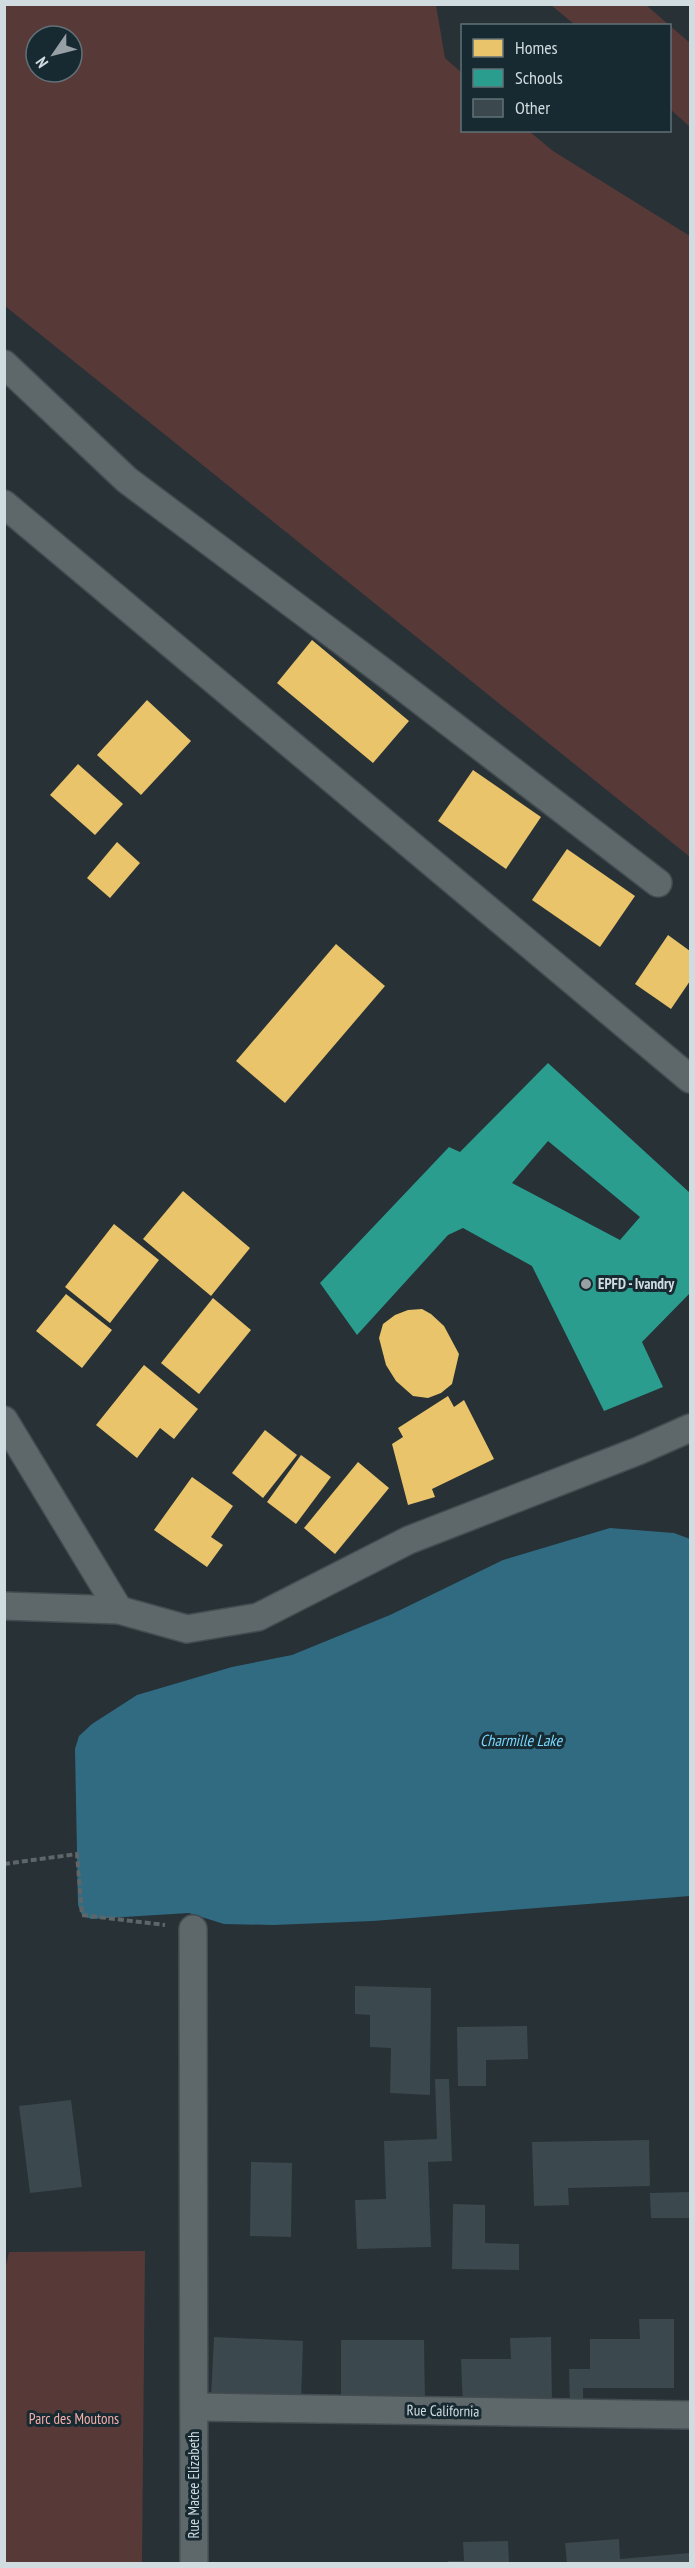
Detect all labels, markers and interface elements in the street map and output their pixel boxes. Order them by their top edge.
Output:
north arrow [24,24,84,84]
legend [461,24,671,132]
text: Homes [515,36,558,59]
text: N [31,53,52,72]
text: Schools [515,66,563,89]
text: Other [515,96,550,119]
place label: EPFD - Ivandry [598,1274,675,1293]
marker: EPFD - Ivandry [579,1277,593,1291]
water label: Charmille Lake [480,1730,563,1750]
street label: Rue California [407,2400,480,2421]
park label: Parc des Moutons [29,2409,119,2428]
street label: Rue Macee Elizabeth [184,2431,203,2539]

